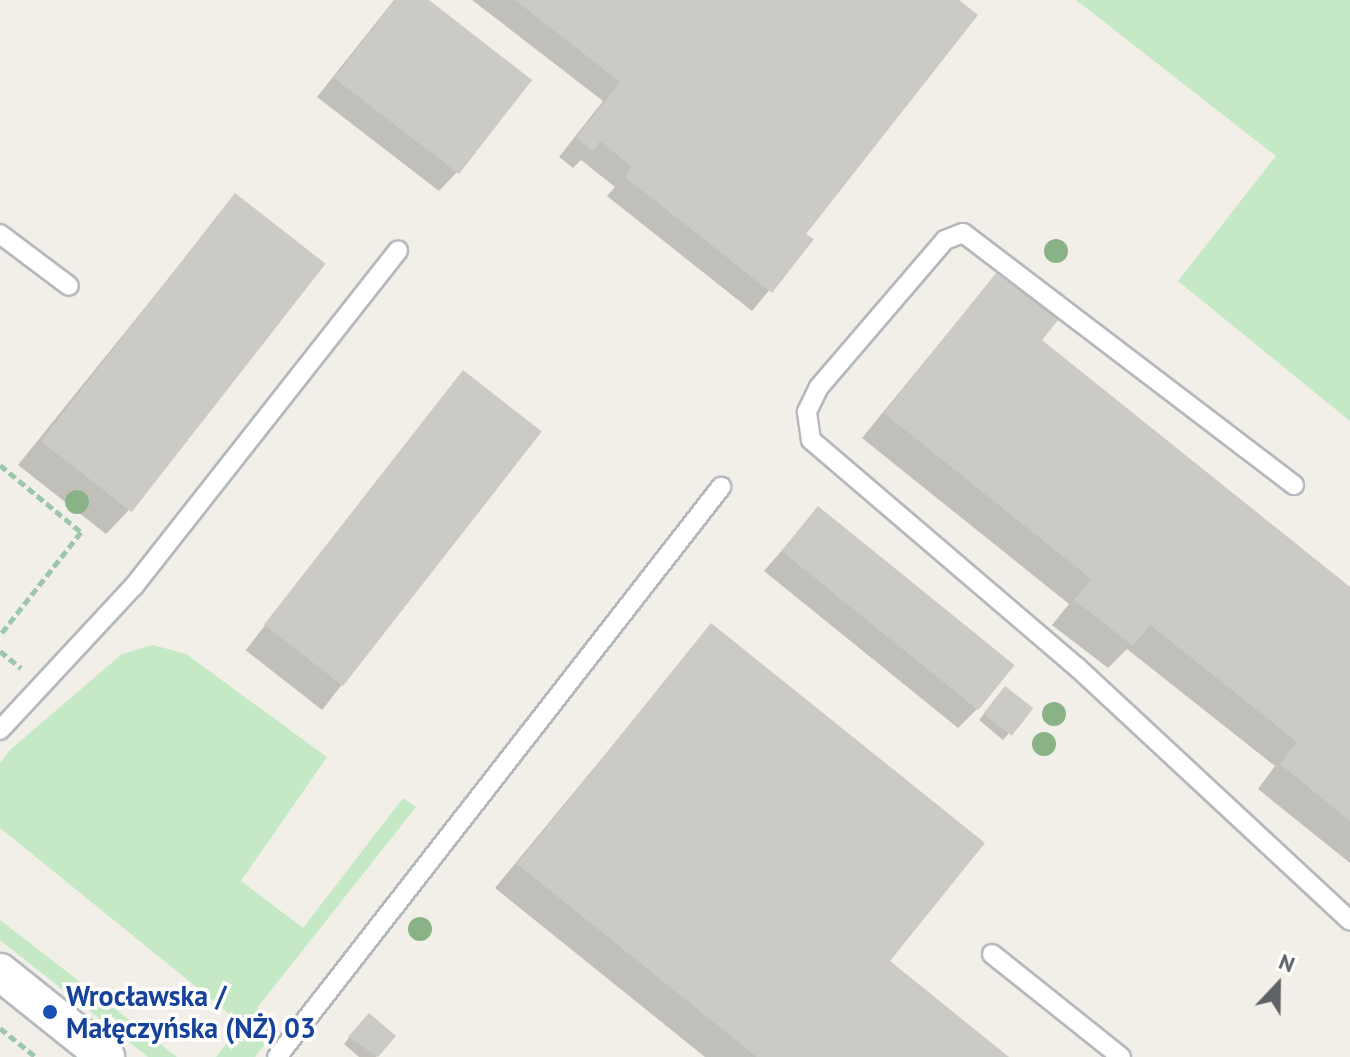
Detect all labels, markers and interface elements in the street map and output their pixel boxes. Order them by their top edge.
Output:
north arrow [1238,945,1318,1025]
text: N [1275,947,1299,978]
place label: Wrocławska / Małęczyńska (NŻ) 03 [66,979,316,1045]
marker: Wrocławska / Małęczyńska (NŻ) 03 [41,1003,59,1021]

